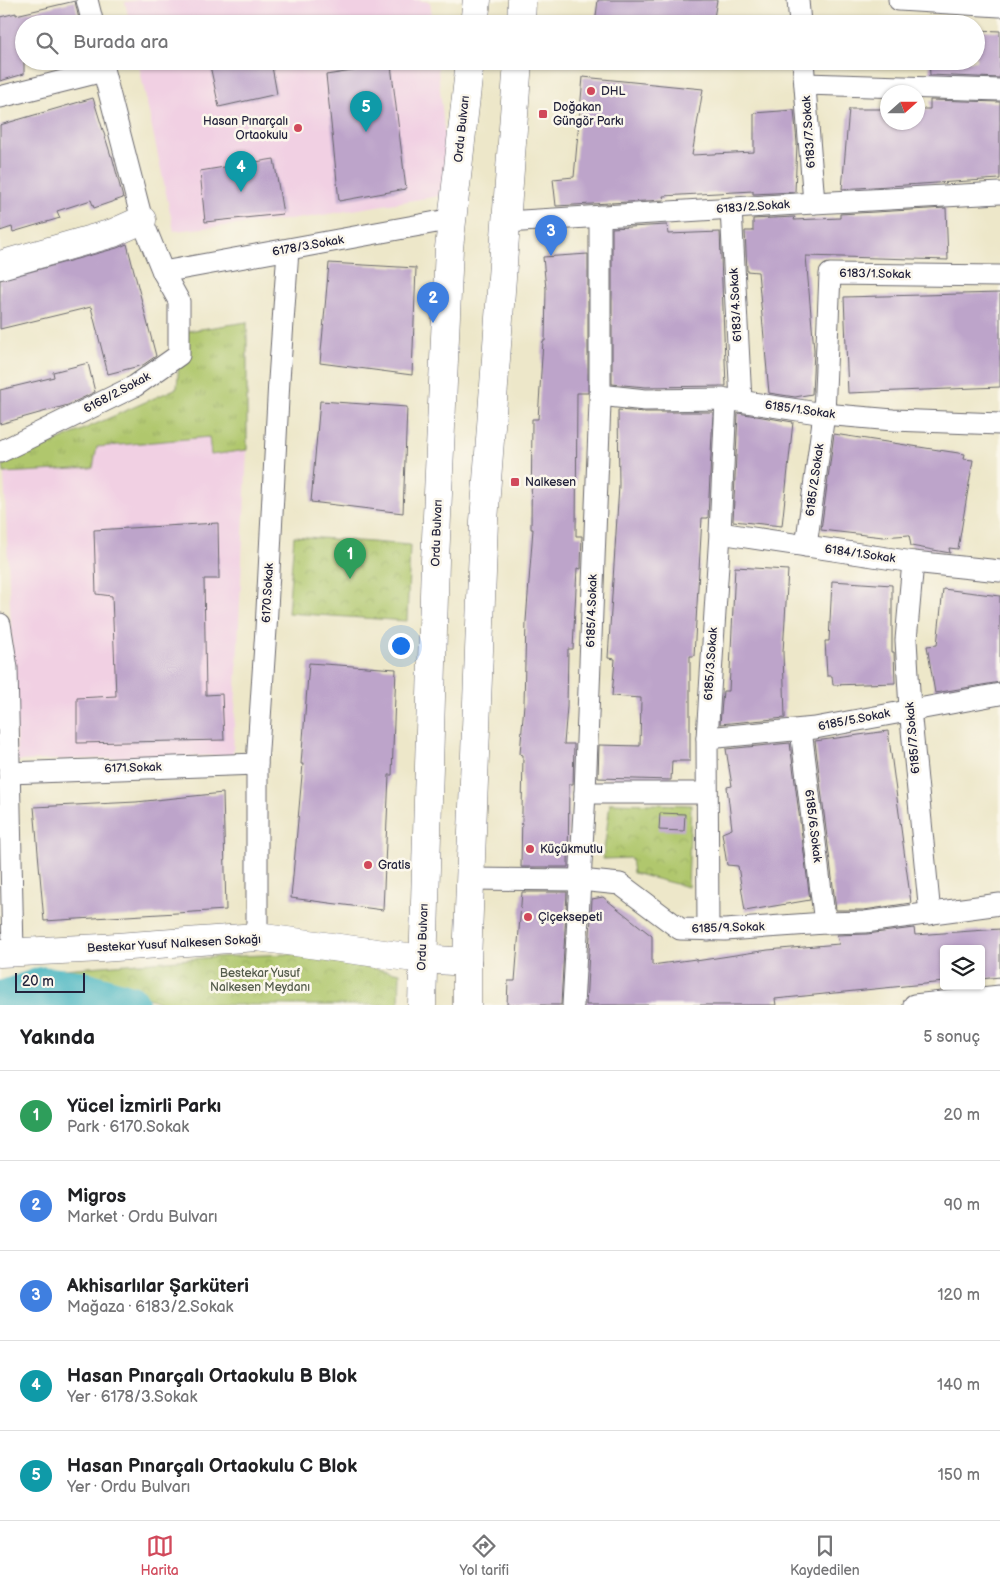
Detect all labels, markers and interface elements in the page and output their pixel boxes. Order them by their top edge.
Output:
search box [15,15,985,70]
icon: search [33,29,61,57]
text: Burada ara [73,31,169,54]
place label: DHL [601,84,626,99]
marker: DHL [585,85,597,97]
north arrow [880,85,925,130]
pin: 5 [350,91,382,132]
street label: Ordu Bulvarı [451,95,473,163]
street label: 6183/7.Sokak [799,95,819,169]
place label: Doğakan Güngör Parkı [553,100,624,129]
marker: Doğakan Güngör Parkı [537,108,549,120]
place label: Hasan Pınarçalı Ortaokulu [203,114,288,143]
marker: Hasan Pınarçalı Ortaokulu [292,122,304,134]
pin: 4 [225,151,257,192]
street label: 6183/2.Sokak [716,197,790,217]
pin: 3 [535,215,567,256]
street label: 6178/3.Sokak [271,232,345,260]
street label: 6183/1.Sokak [839,266,911,282]
street label: 6183/4.Sokak [727,268,745,342]
pin: 2 [417,282,449,323]
street label: 6168/2.Sokak [81,369,153,417]
street label: 6185/1.Sokak [764,398,836,422]
street label: 6185/2.Sokak [802,443,828,517]
place label: Nalkesen [525,475,576,490]
marker: Nalkesen [509,476,521,488]
street label: Ordu Bulvarı [428,499,446,567]
pin: 1 [334,538,366,579]
street label: 6184/1.Sokak [824,542,896,566]
street label: 6170.Sokak [259,563,277,623]
street label: 6185/4.Sokak [583,574,601,648]
street label: 6185/3.Sokak [701,627,721,701]
your location [388,633,414,659]
street label: 6185/7.Sokak [902,701,924,774]
street label: 6185/5.Sokak [817,706,891,734]
street label: 6171.Sokak [104,760,162,776]
street label: 6185/6.Sokak [801,789,825,863]
place label: Küçükmutlu [540,842,603,857]
marker: Küçükmutlu [524,843,536,855]
place label: Gratis [378,858,410,873]
marker: Gratis [362,859,374,871]
street label: Ordu Bulvarı [414,903,432,971]
place label: Çiçeksepeti [538,910,603,925]
marker: Çiçeksepeti [522,911,534,923]
street label: 6185/9.Sokak [691,919,765,937]
street label: Bestekar Yusuf Nalkesen Sokağı [87,932,261,956]
map controls [940,945,985,990]
button: layers [940,945,985,990]
park label: Bestekar Yusuf Nalkesen Meydanı [210,966,310,995]
scale bar [15,970,85,993]
text: 20 m [22,973,54,990]
text: Yakında [20,1025,95,1050]
text: 5 sonuç [923,1028,980,1047]
text: Yücel İzmirli Parkı [67,1095,221,1118]
text: 1 [33,1106,39,1125]
text: 20 m [944,1106,980,1125]
text: Park · 6170.Sokak [67,1118,189,1137]
text: Migros [67,1185,126,1208]
text: 2 [31,1196,41,1215]
text: 90 m [944,1196,980,1215]
text: Market · Ordu Bulvarı [67,1208,218,1227]
text: Akhisarlılar Şarküteri [67,1275,249,1298]
text: 3 [31,1286,41,1305]
text: 120 m [937,1286,980,1305]
text: Mağaza · 6183/2.Sokak [67,1298,233,1317]
text: Hasan Pınarçalı Ortaokulu B Blok [67,1365,357,1388]
text: 4 [31,1376,41,1395]
text: 140 m [937,1376,980,1395]
text: Yer · 6178/3.Sokak [67,1388,197,1407]
text: Hasan Pınarçalı Ortaokulu C Blok [67,1455,357,1478]
text: 5 [31,1466,41,1485]
text: 150 m [938,1466,980,1485]
text: Yer · Ordu Bulvarı [67,1478,190,1497]
tab: Harita [140,1532,179,1579]
tab: Yol tarifi [460,1532,509,1579]
tab: Kaydedilen [790,1532,860,1579]

